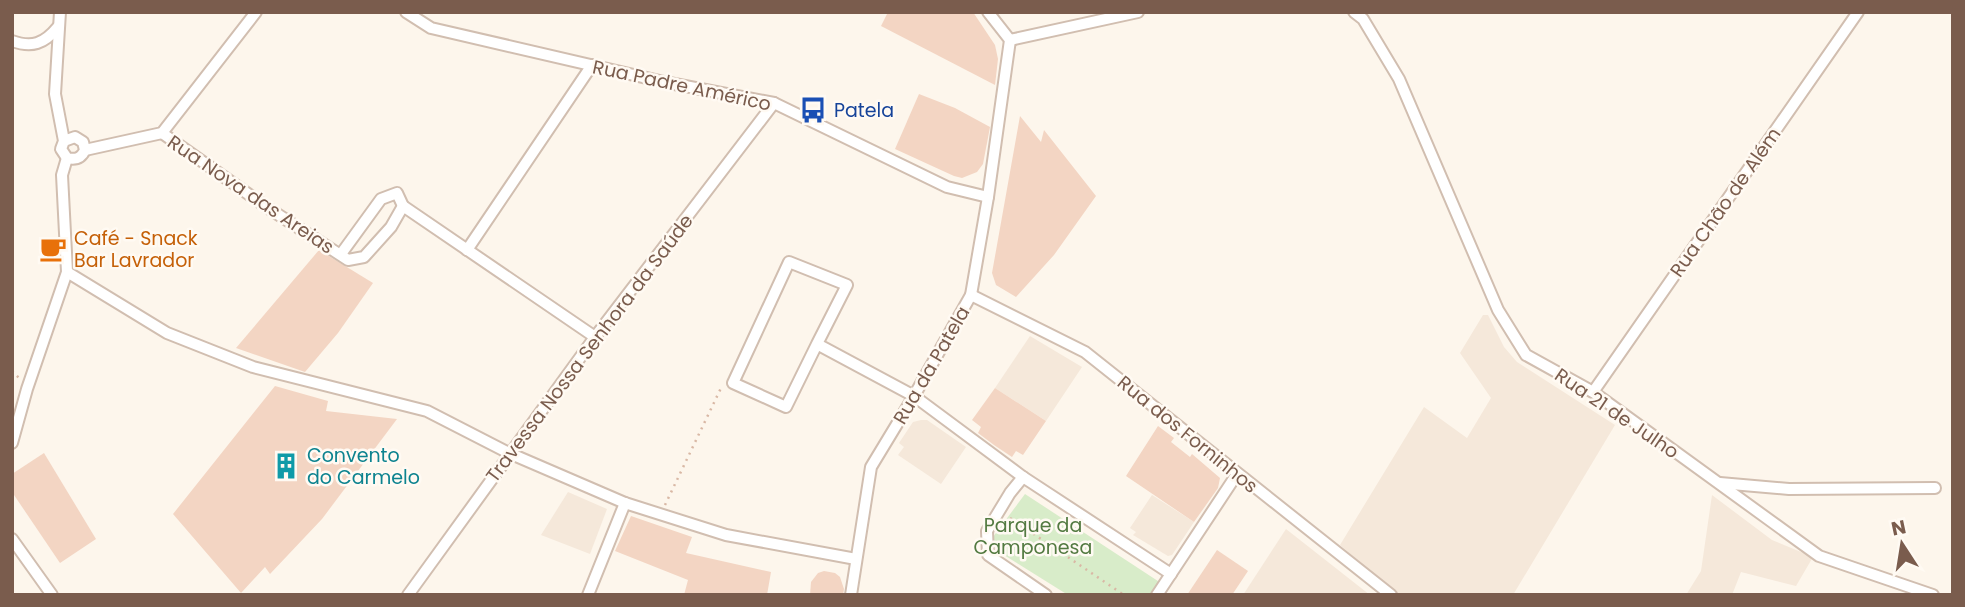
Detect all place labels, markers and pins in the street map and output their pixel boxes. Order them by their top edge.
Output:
bus stop icon: Patela [798,95,828,125]
place label: Patela [834,97,894,124]
place label: Café - Snack Bar Lavrador [74,225,198,274]
cafe icon: Café - Snack Bar Lavrador [38,234,68,264]
place label: Convento do Carmelo [307,442,420,491]
building icon: Convento do Carmelo [271,451,301,481]

